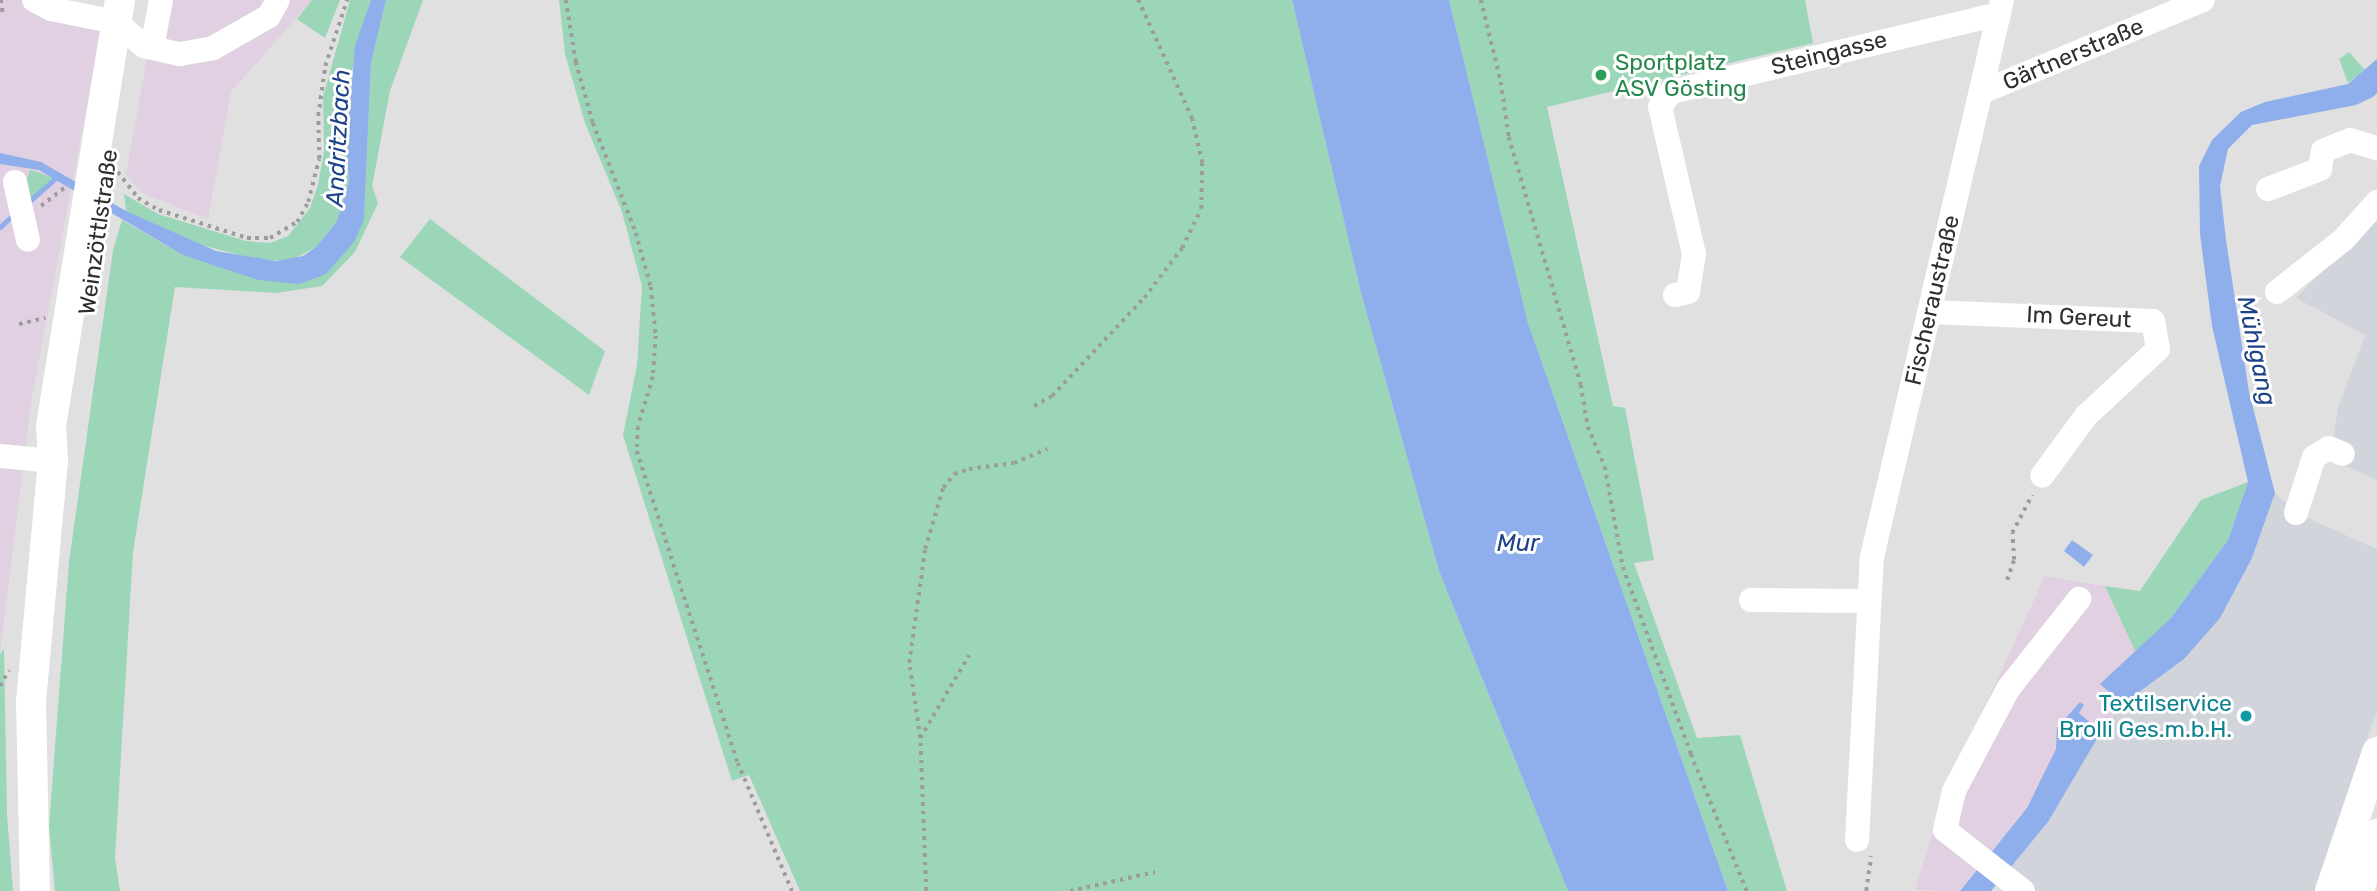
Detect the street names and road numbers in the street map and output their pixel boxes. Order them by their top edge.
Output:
street label: Gärtnerstraße [1999,12,2147,96]
street label: Steingasse [1768,25,1890,81]
street label: Weinzöttlstraße [73,147,123,317]
street label: Fischeraustraße [1899,212,1965,388]
street label: Im Gereut [2026,300,2132,334]

